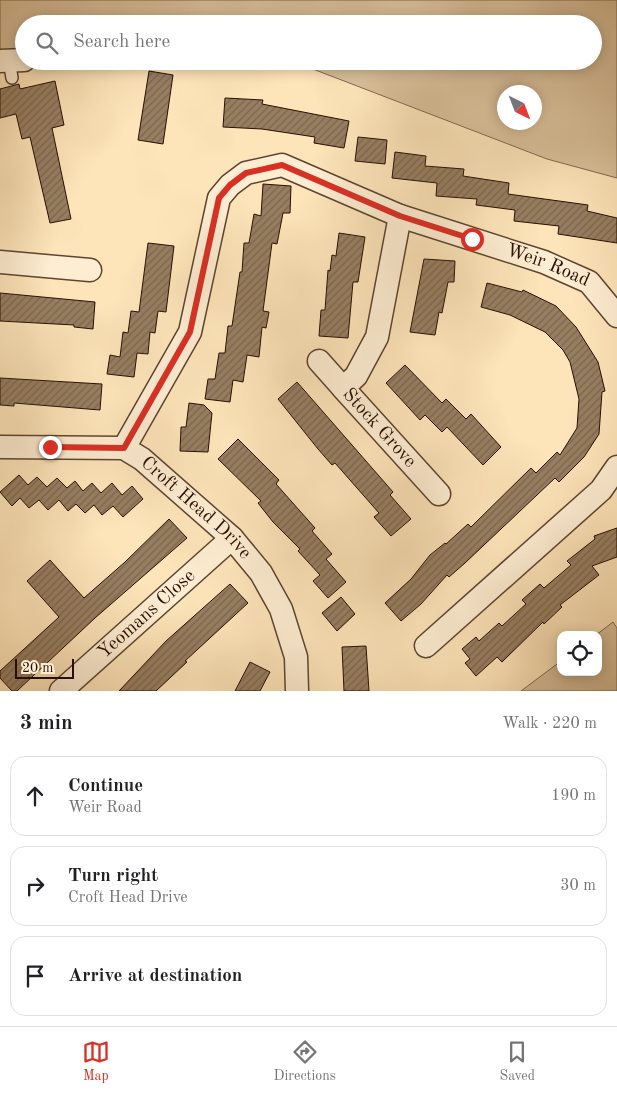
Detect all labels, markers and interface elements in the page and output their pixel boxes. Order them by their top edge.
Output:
search box [15,15,602,70]
icon: search [33,29,61,57]
text: Search here [73,33,170,52]
north arrow [497,85,542,130]
route start [461,228,484,251]
street label: Weir Road [504,241,592,291]
street label: Stock Grove [339,385,420,471]
route end [39,436,62,459]
street label: Croft Head Drive [137,453,255,563]
street label: Yeomans Close [94,566,199,663]
map controls [557,631,602,676]
button: locate [557,631,602,676]
scale bar [15,656,74,679]
text: 20 m [22,661,53,675]
text: 3 min [20,713,73,734]
text: Walk · 220 m [502,716,597,732]
text: Continue [68,777,143,796]
icon: ahead [21,782,49,810]
text: 190 m [551,788,596,804]
text: Weir Road [68,800,142,816]
text: Turn right [68,867,158,886]
icon: right [21,872,49,900]
text: 30 m [560,878,596,894]
text: Croft Head Drive [68,890,188,906]
icon: arrive [21,962,49,990]
text: Arrive at destination [68,967,242,986]
tab: Map [82,1038,110,1085]
tab: Directions [274,1038,336,1085]
tab: Saved [499,1038,535,1085]

